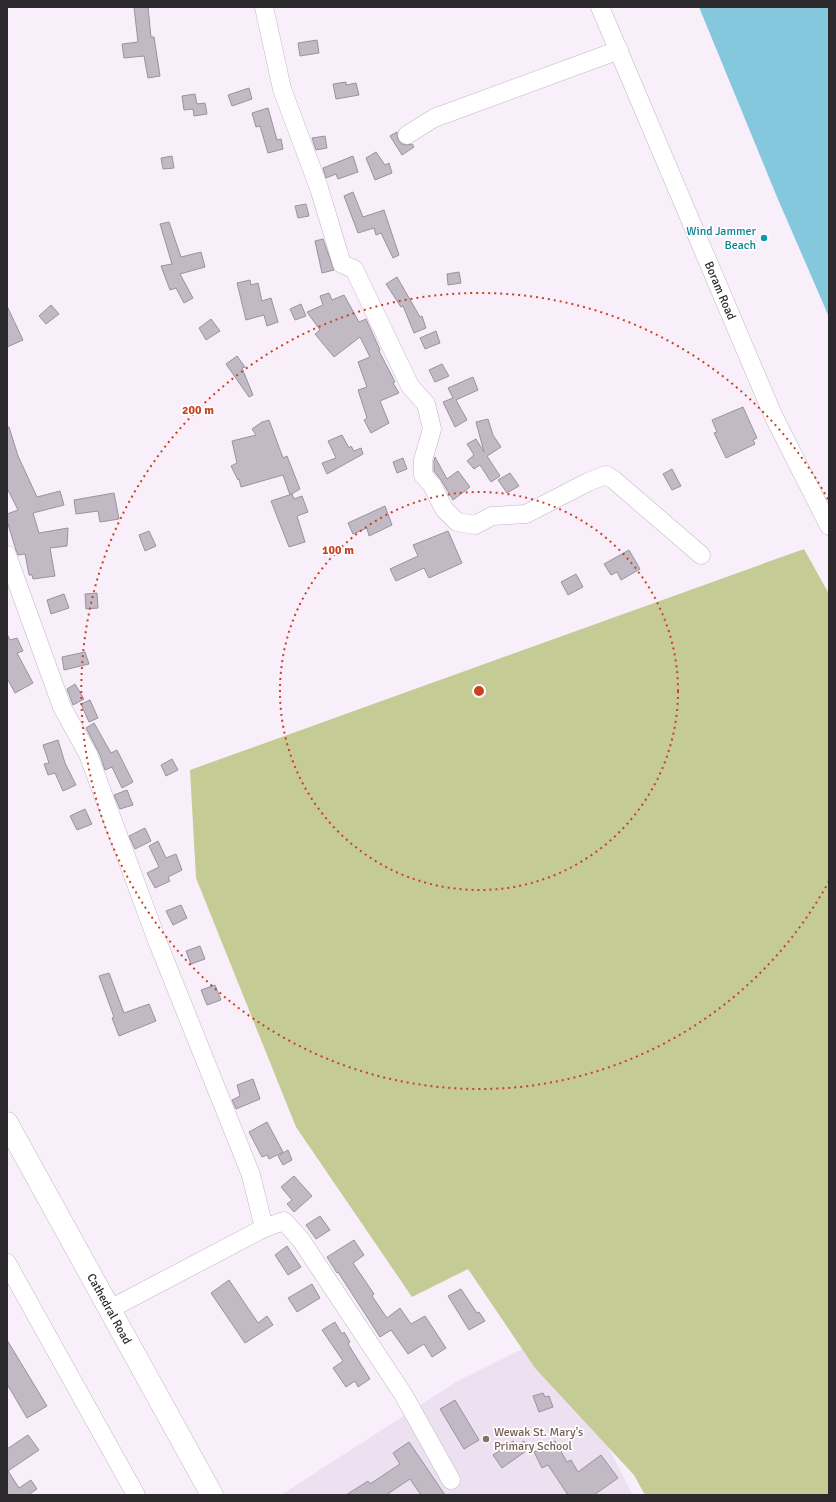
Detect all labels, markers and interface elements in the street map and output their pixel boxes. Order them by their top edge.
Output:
place label: Wind Jammer Beach [686,224,757,253]
marker: Wind Jammer Beach [759,233,769,243]
street label: Boram Road [701,259,739,322]
text: 200 m [182,403,214,418]
text: 100 m [322,543,354,558]
centre of rings [472,684,486,698]
street label: Cathedral Road [83,1271,134,1347]
place label: Wewak St. Mary's Primary School [494,1425,583,1454]
marker: Wewak St. Mary's Primary School [481,1434,491,1444]

